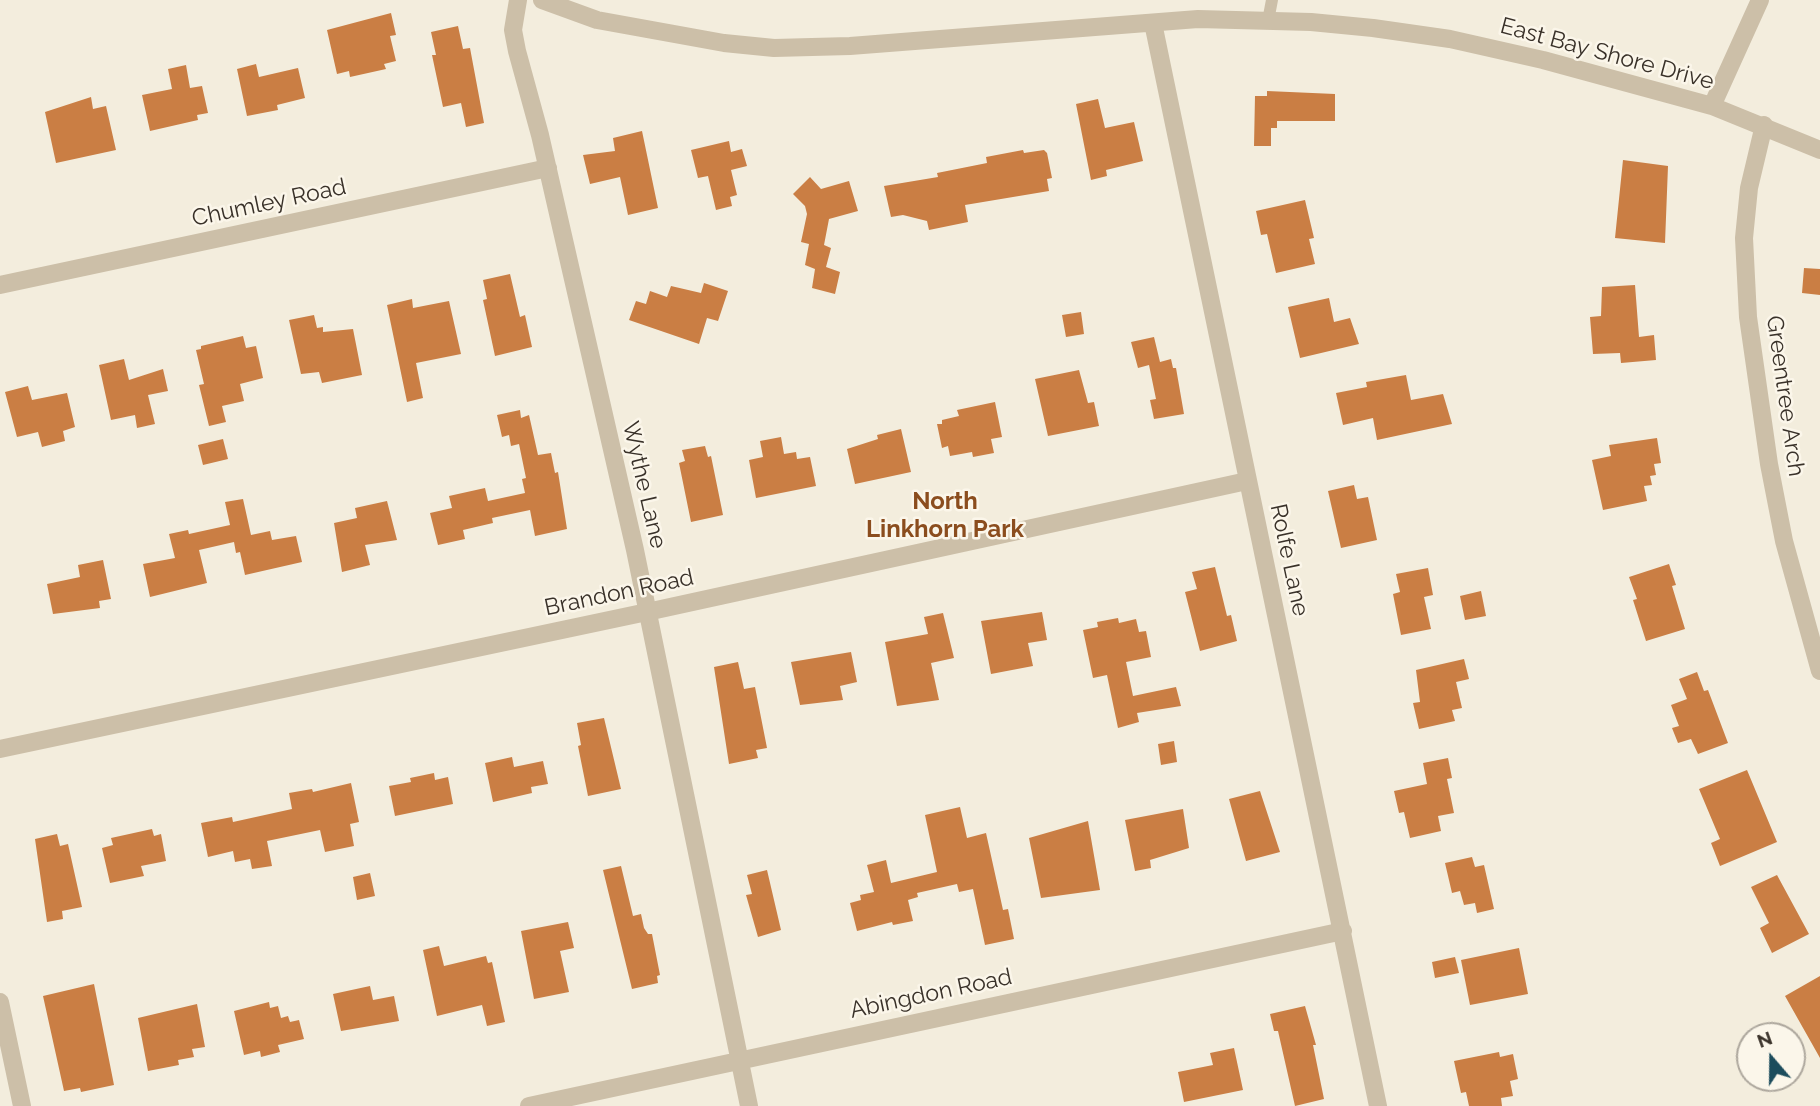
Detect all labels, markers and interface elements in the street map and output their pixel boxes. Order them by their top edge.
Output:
street label: East Bay Shore Drive [1497,12,1717,96]
street label: Chumley Road [189,173,349,233]
street label: Greentree Arch [1760,314,1810,478]
street label: Wythe Lane [616,419,672,551]
district label: North Linkhorn Park [866,488,1024,544]
street label: Rolfe Lane [1264,501,1314,619]
street label: Brandon Road [542,564,696,622]
street label: Abingdon Road [848,963,1014,1025]
north arrow [1736,1022,1806,1092]
text: N [1754,1026,1775,1052]

